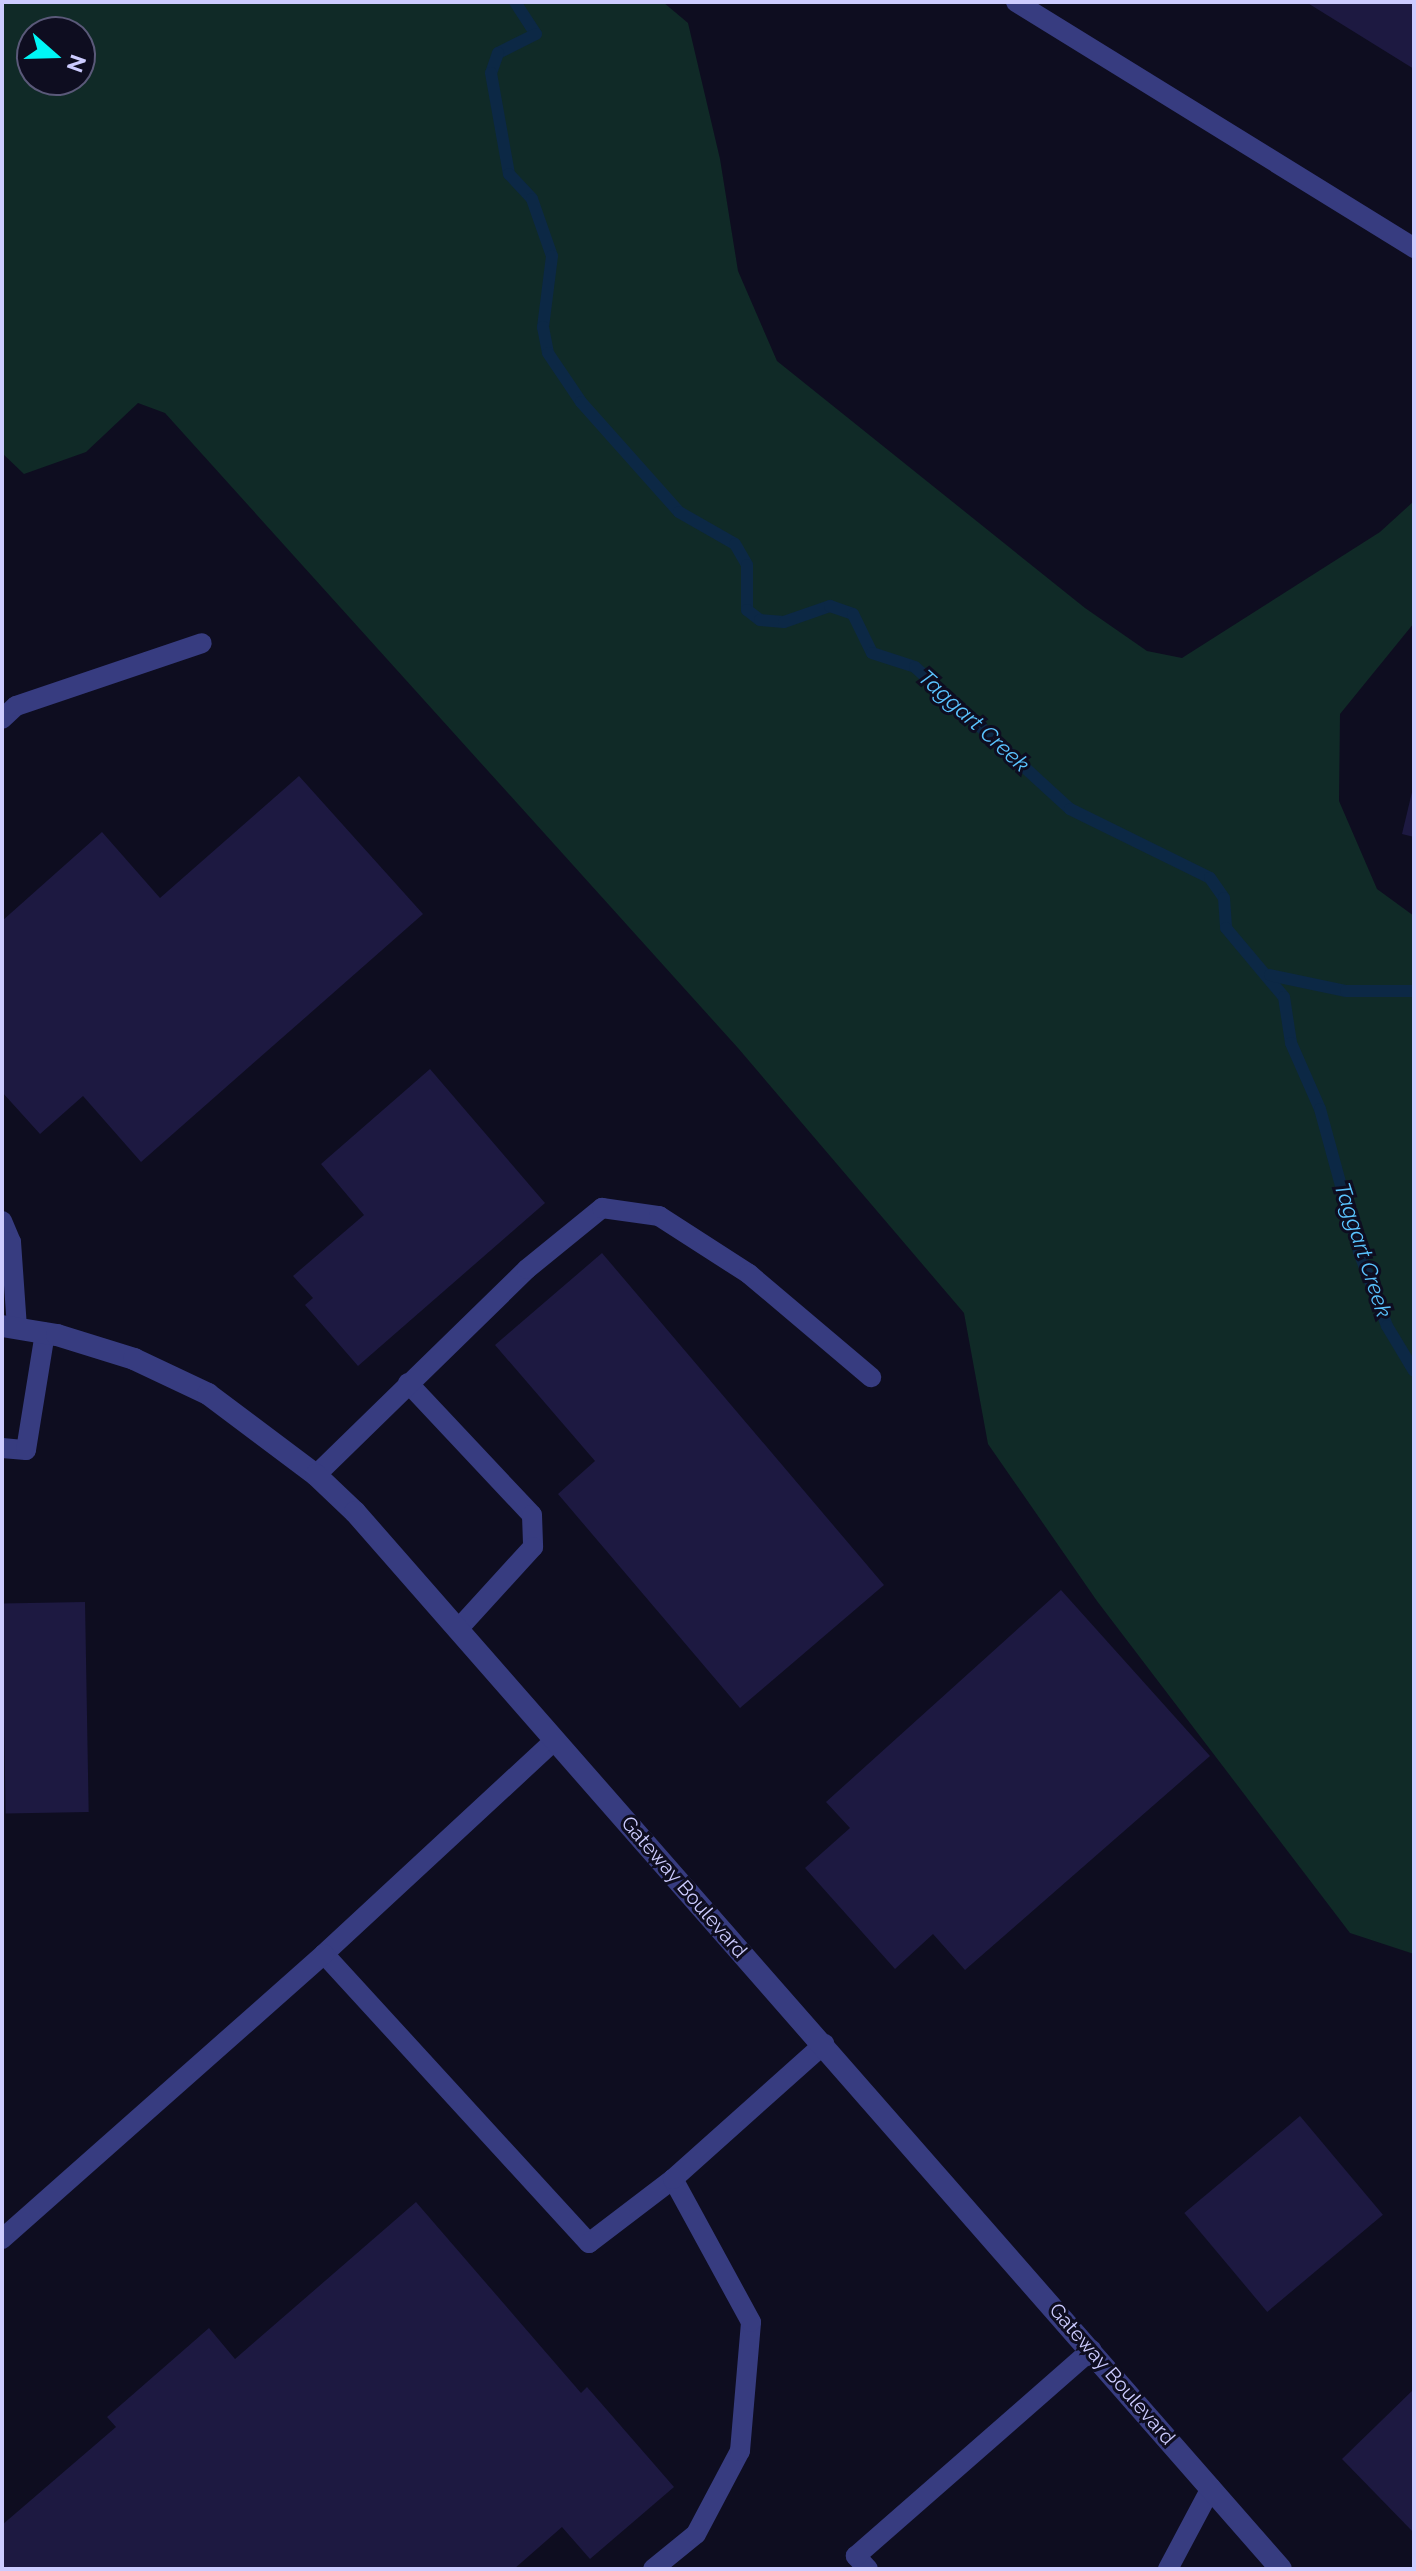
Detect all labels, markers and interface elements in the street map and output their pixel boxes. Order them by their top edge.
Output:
north arrow [16,16,96,96]
text: N [62,51,92,76]
water label: Taggart Creek [913,664,1035,778]
water label: Taggart Creek [1329,1179,1397,1321]
street label: Gateway Boulevard [616,1811,752,1963]
street label: Gateway Boulevard [1044,2298,1180,2450]

